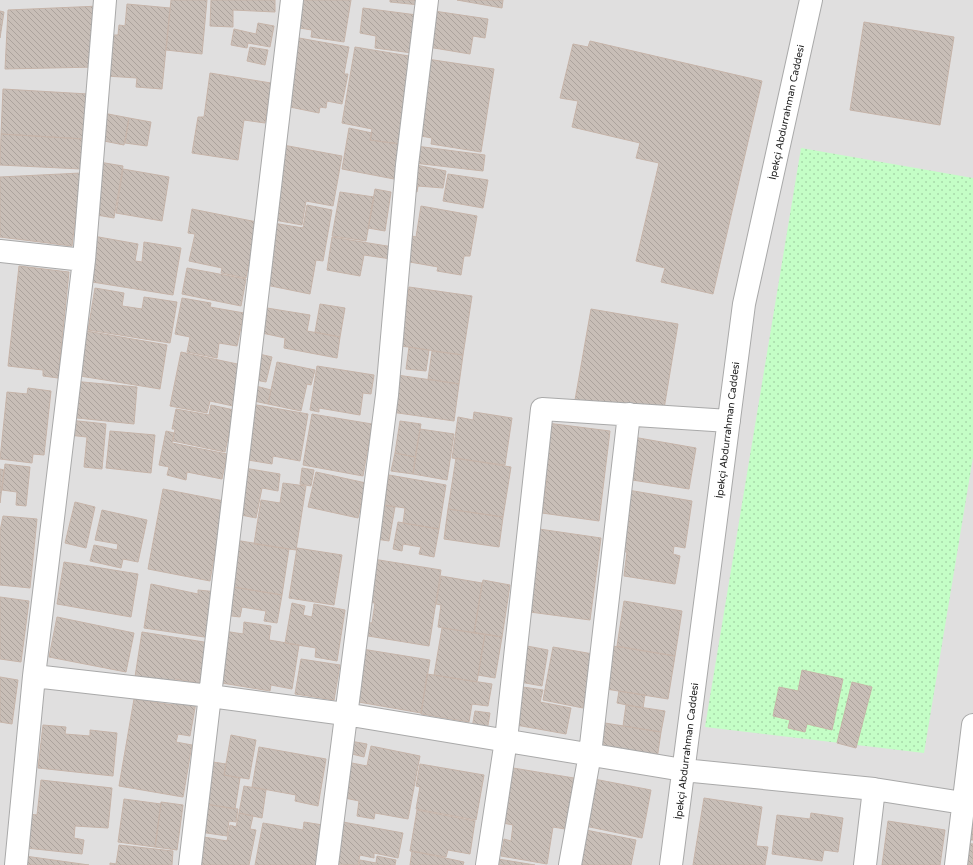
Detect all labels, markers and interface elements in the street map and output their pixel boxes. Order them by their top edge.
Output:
street label: İpekçi Abdurrahman Caddesi [767,44,807,181]
street label: İpekçi Abdurrahman Caddesi [714,361,742,499]
street label: İpekçi Abdurrahman Caddesi [673,682,701,820]

